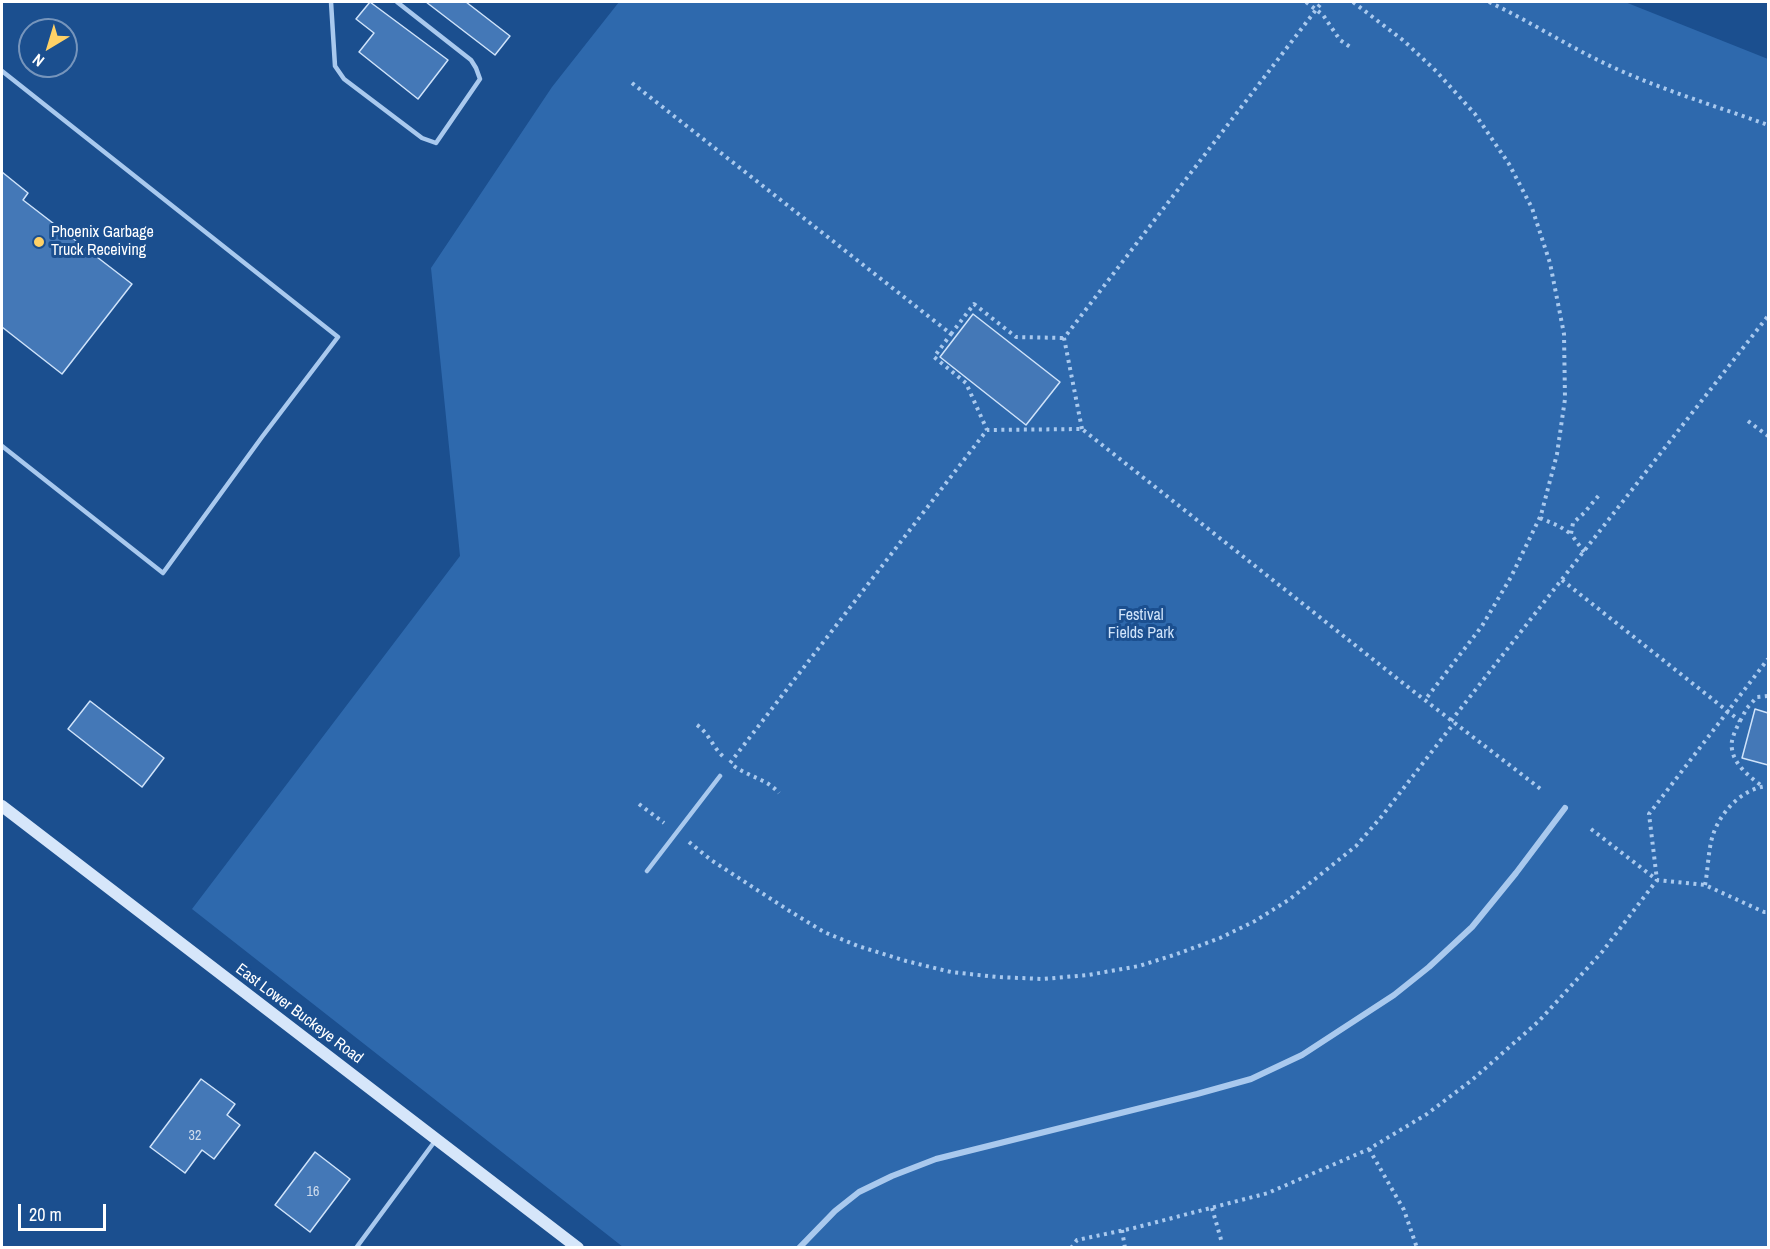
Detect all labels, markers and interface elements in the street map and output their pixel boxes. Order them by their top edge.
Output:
north arrow [18,18,78,78]
text: N [28,49,49,72]
place label: Phoenix Garbage Truck Receiving [51,223,154,261]
marker: Phoenix Garbage Truck Receiving [32,235,46,249]
park label: Festival Fields Park [1108,606,1174,644]
street label: East Lower Buckeye Road [231,960,367,1068]
house number: 32 [189,1128,201,1144]
house number: 16 [307,1184,319,1200]
scale bar [21,1192,110,1230]
text: 20 m [29,1202,62,1227]

